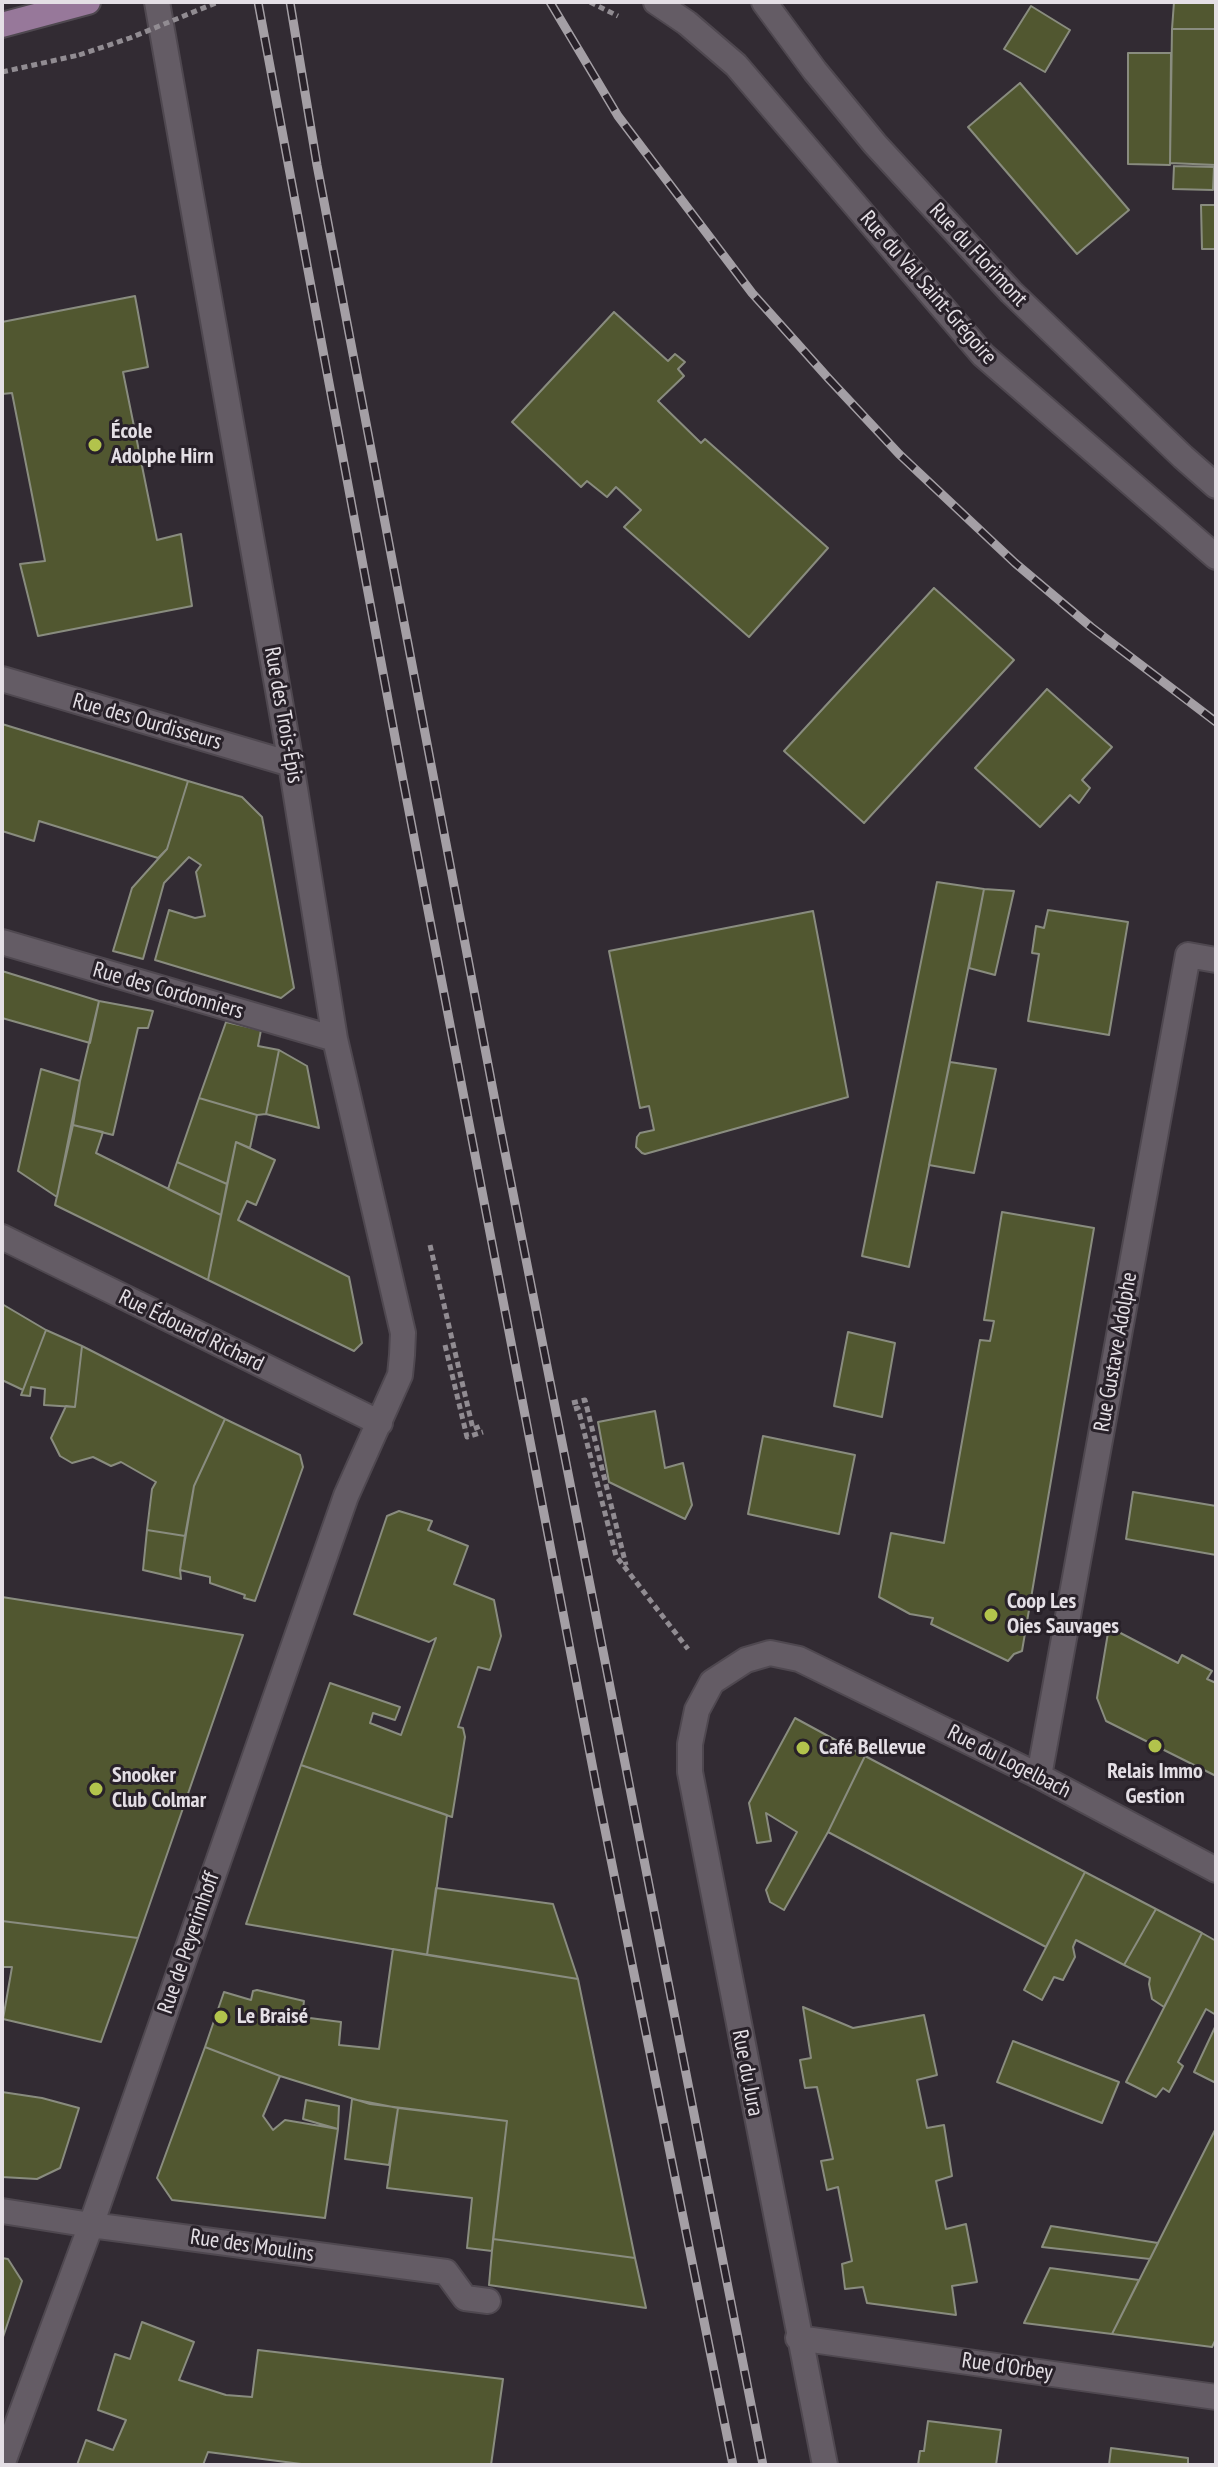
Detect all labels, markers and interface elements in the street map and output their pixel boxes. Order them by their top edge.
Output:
street label: Rue du Florimont [923,198,1033,312]
street label: Rue du Val Saint-Grégoire [854,206,1002,370]
place label: École Adolphe Hirn [111,419,214,470]
marker: École Adolphe Hirn [86,436,104,454]
street label: Rue des Trois-Épis [258,645,308,785]
street label: Rue des Ourdisseurs [70,688,224,756]
street label: Rue des Cordonniers [90,957,246,1025]
street label: Rue Gustave Adolphe [1089,1270,1143,1434]
street label: Rue Édouard Richard [114,1284,268,1378]
place label: Coop Les Oies Sauvages [1007,1589,1119,1640]
marker: Coop Les Oies Sauvages [982,1606,1000,1624]
street label: Rue du Logelbach [943,1720,1075,1804]
place label: Café Bellevue [819,1735,926,1761]
marker: Relais Immo Gestion [1146,1737,1164,1755]
marker: Café Bellevue [794,1739,812,1757]
place label: Relais Immo Gestion [1107,1759,1203,1810]
place label: Snooker Club Colmar [112,1763,206,1814]
marker: Snooker Club Colmar [87,1780,105,1798]
street label: Rue de Peyerimhoff [152,1869,226,2017]
place label: Le Braisé [237,2004,308,2030]
marker: Le Braisé [212,2008,230,2026]
street label: Rue du Jura [726,2028,768,2118]
street label: Rue des Moulins [188,2224,316,2268]
street label: Rue d'Orbey [960,2348,1054,2386]

